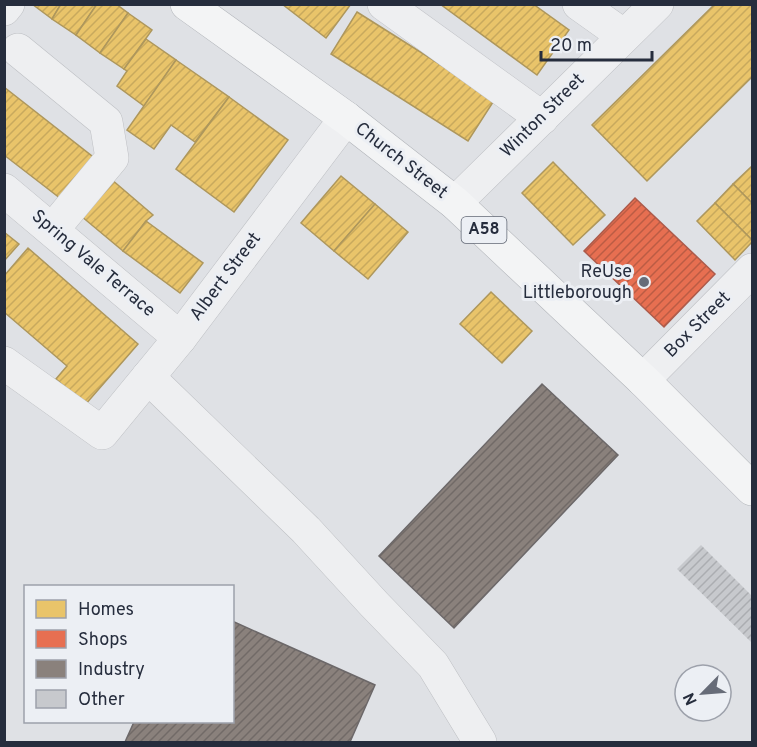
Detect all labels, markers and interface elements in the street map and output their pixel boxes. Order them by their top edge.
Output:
scale bar [541,24,652,62]
text: 20 m [550,35,592,58]
street label: Winton Street [496,69,590,163]
street label: Church Street [350,118,452,204]
street label: Spring Vale Terrace [26,205,160,323]
road number: A58 [462,217,506,243]
street label: Albert Street [185,228,267,326]
place label: ReUse Littleborough [523,261,632,305]
marker: ReUse Littleborough [637,275,651,289]
street label: Box Street [660,287,736,363]
legend [24,585,234,723]
text: Homes [78,599,134,622]
text: Shops [78,629,128,652]
text: Industry [78,659,145,682]
north arrow [673,663,733,723]
text: Other [78,689,125,712]
text: N [680,689,703,708]

